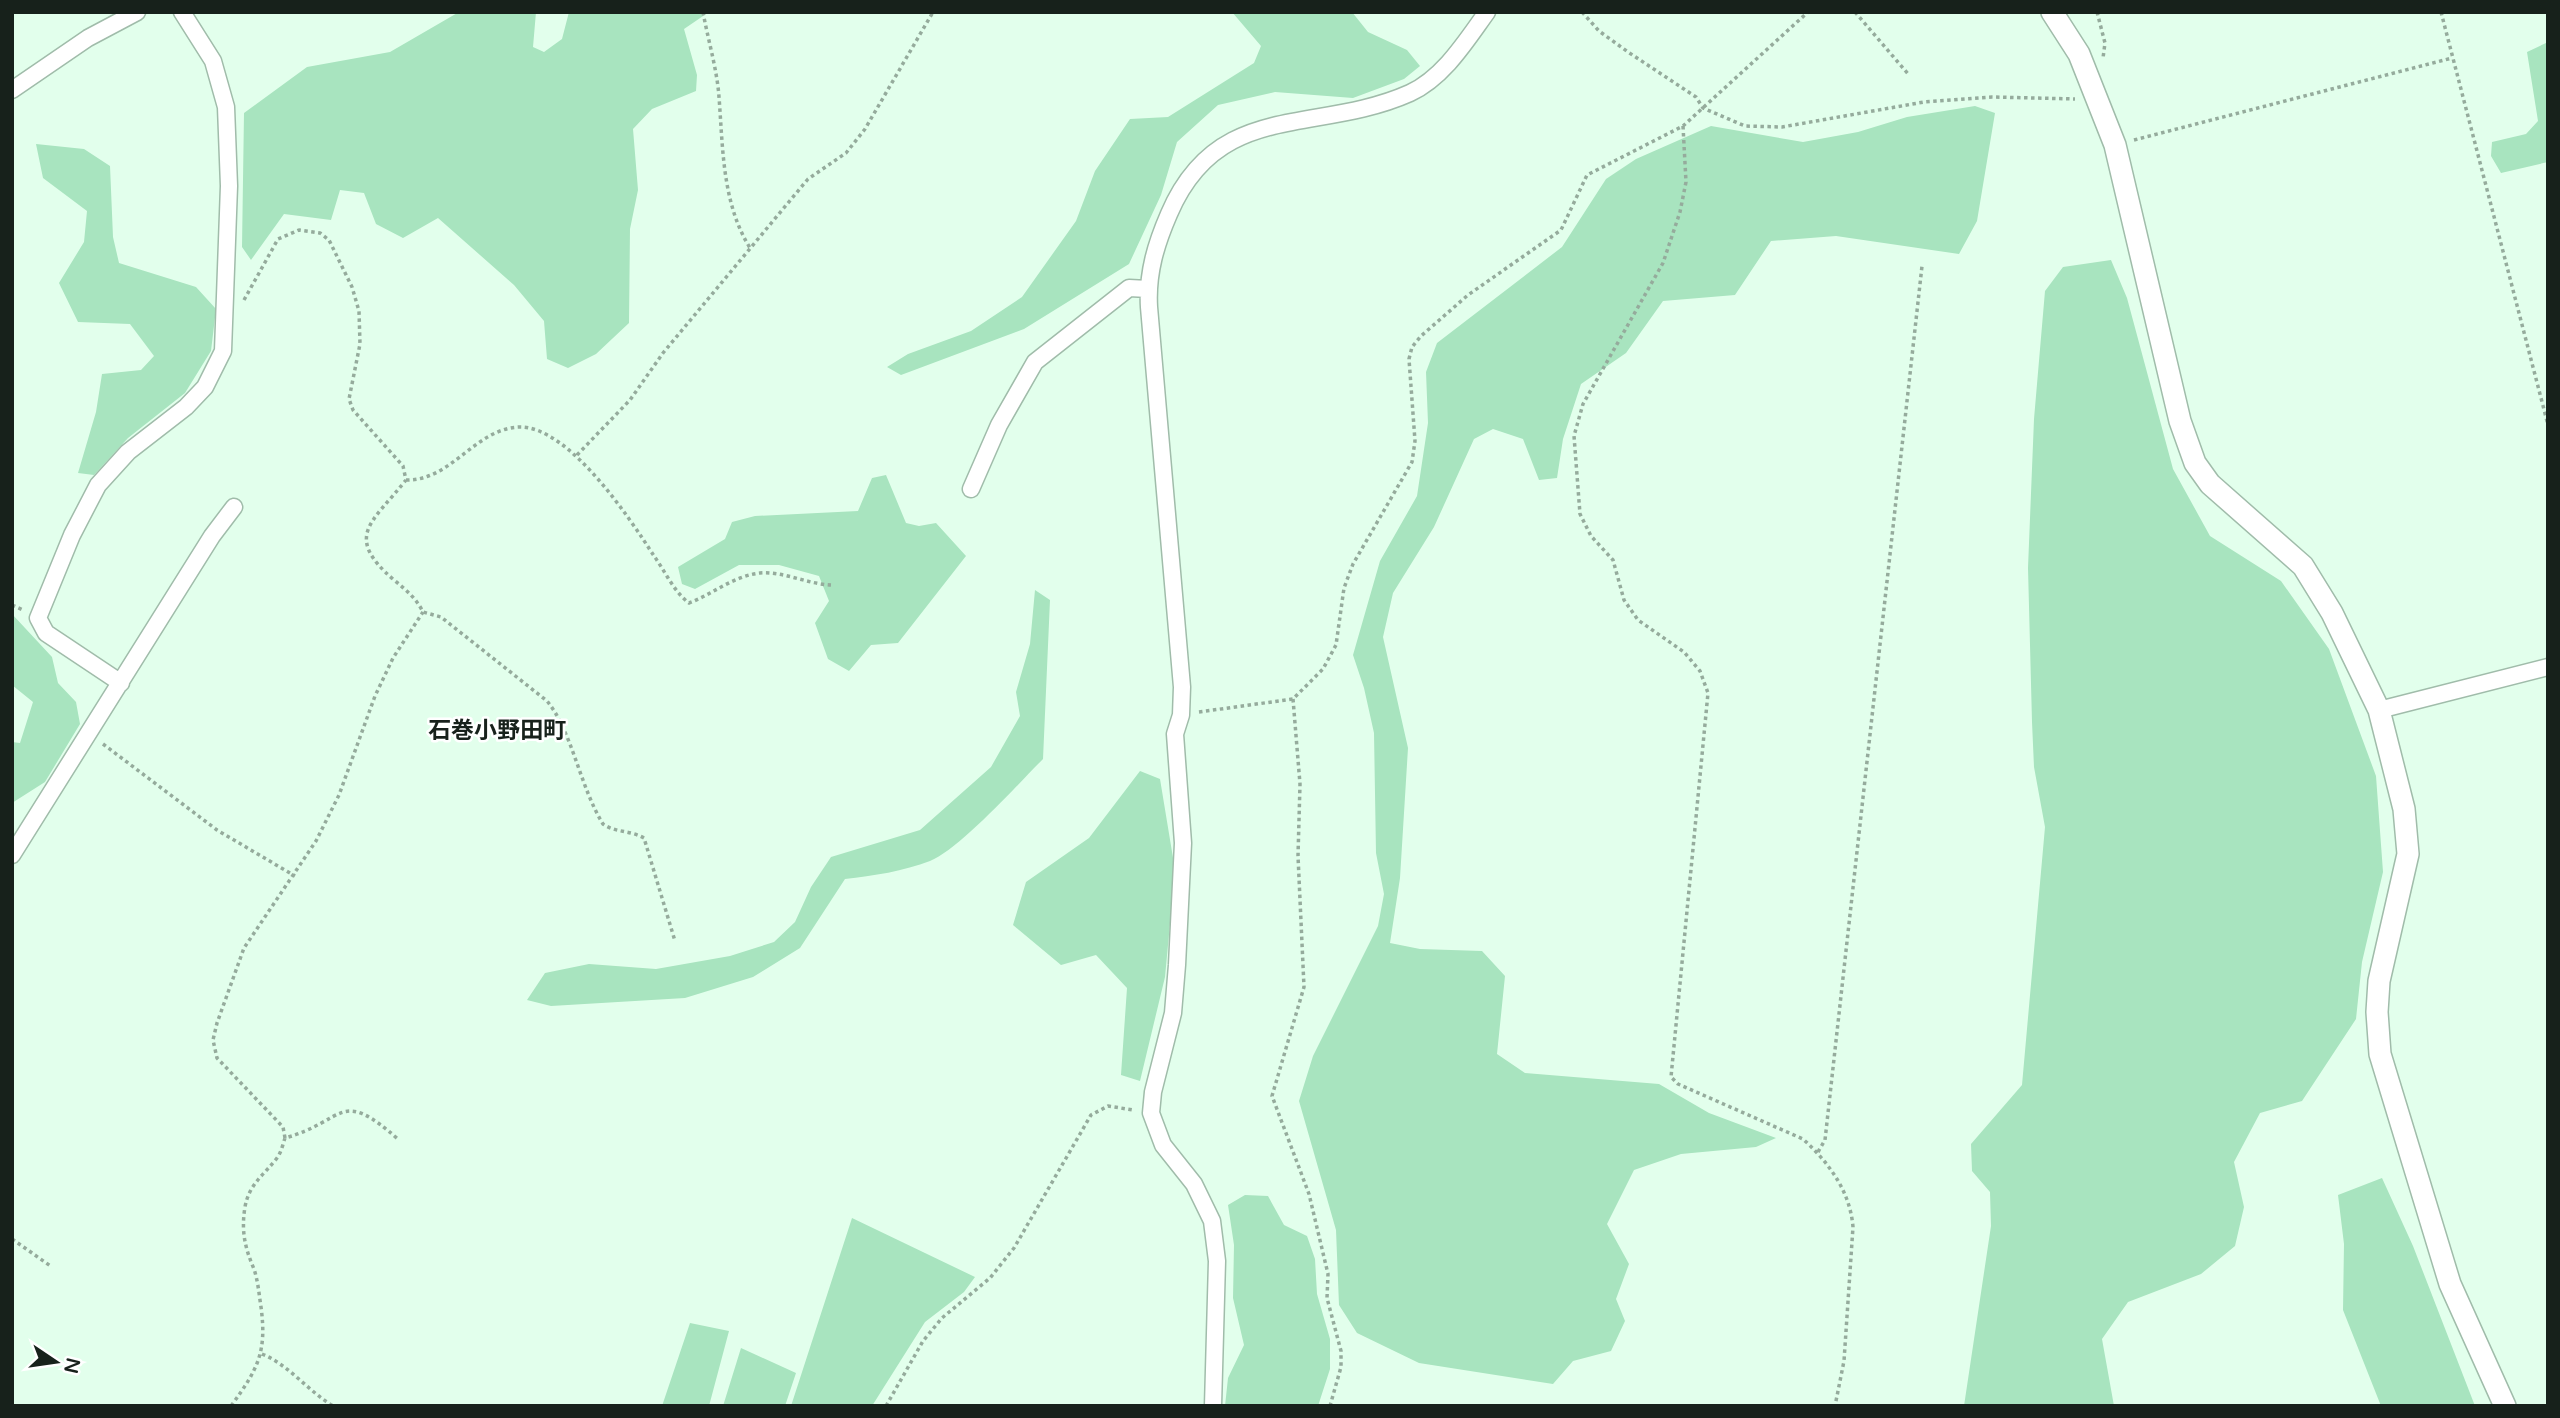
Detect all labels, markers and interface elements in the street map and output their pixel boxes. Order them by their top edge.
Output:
district label: 石巻小野田町 [428,717,566,745]
north arrow [21,1327,91,1397]
text: N [59,1356,84,1376]

